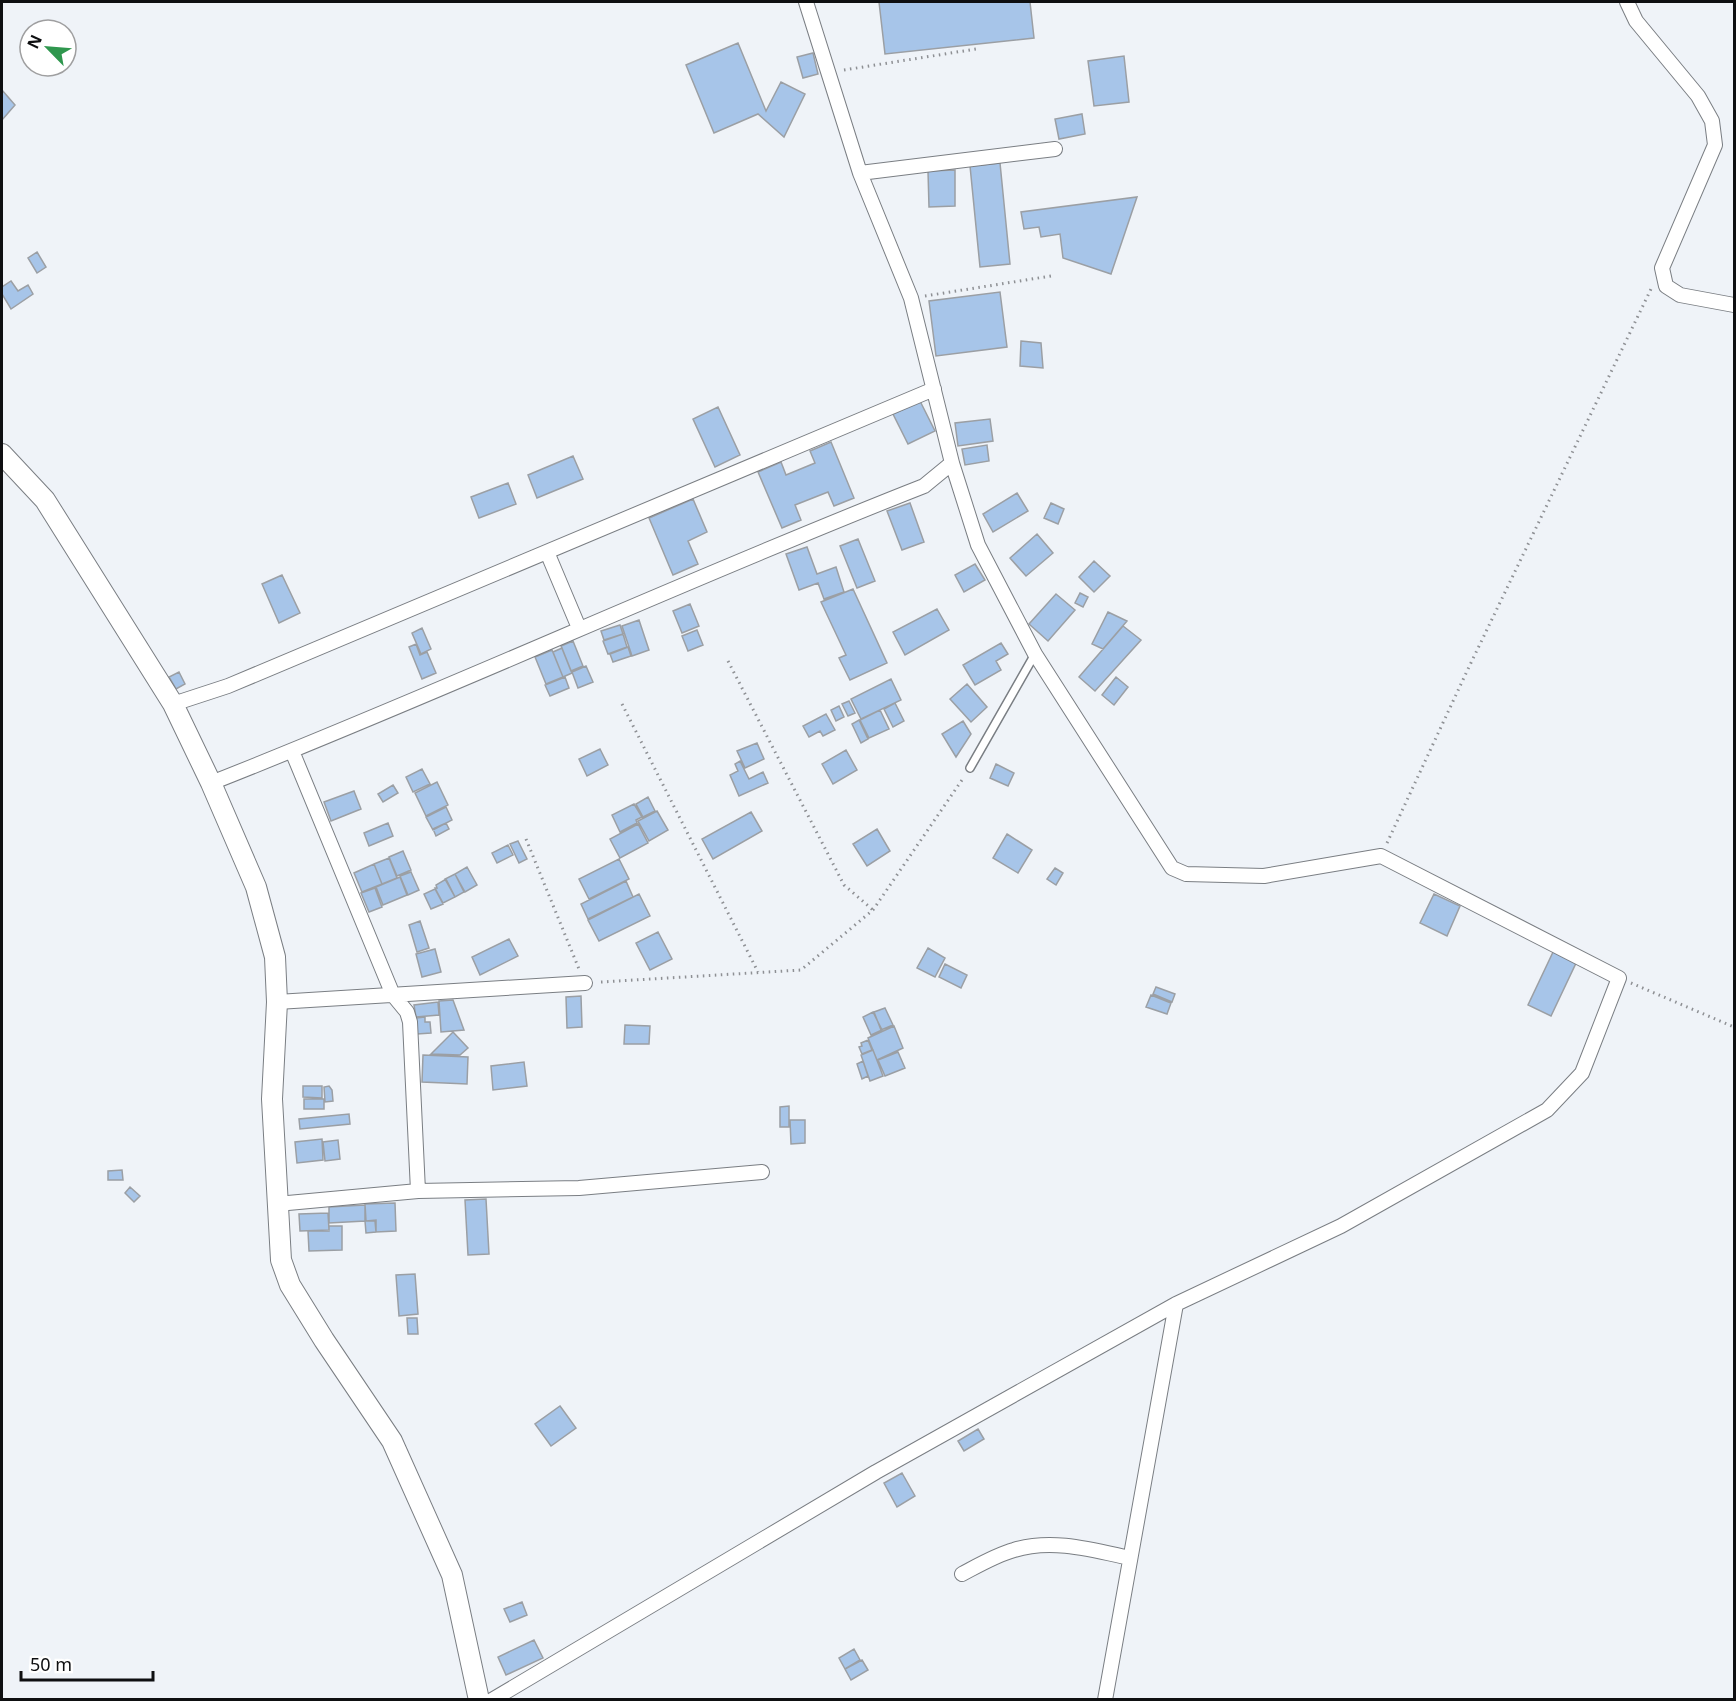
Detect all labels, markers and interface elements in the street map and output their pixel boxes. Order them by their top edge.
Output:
north arrow [18,18,78,78]
text: N [22,31,47,52]
scale bar [21,1644,153,1682]
text: 50 m [30,1652,72,1676]

